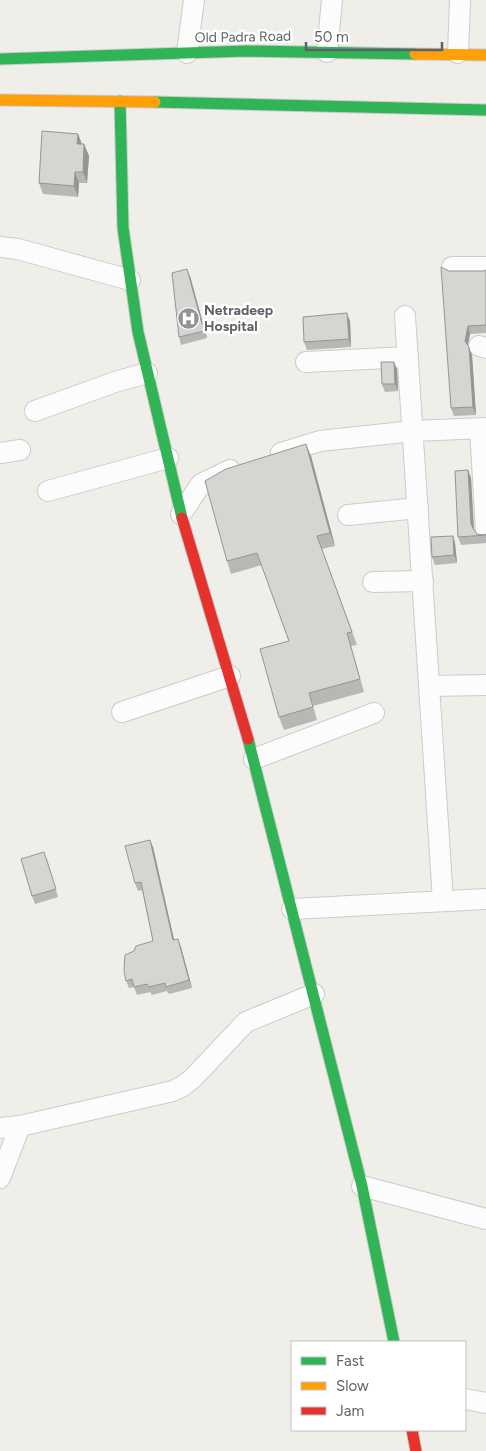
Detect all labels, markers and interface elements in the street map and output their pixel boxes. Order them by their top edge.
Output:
scale bar [306,20,442,52]
street label: Old Padra Road [195,28,291,46]
text: 50 m [314,28,349,46]
place label: Netradeep Hospital [204,302,273,335]
hospital icon: Netradeep Hospital [176,306,200,330]
legend [291,1341,466,1431]
text: Fast [336,1352,365,1370]
text: Slow [336,1377,369,1395]
text: Jam [336,1402,364,1420]

